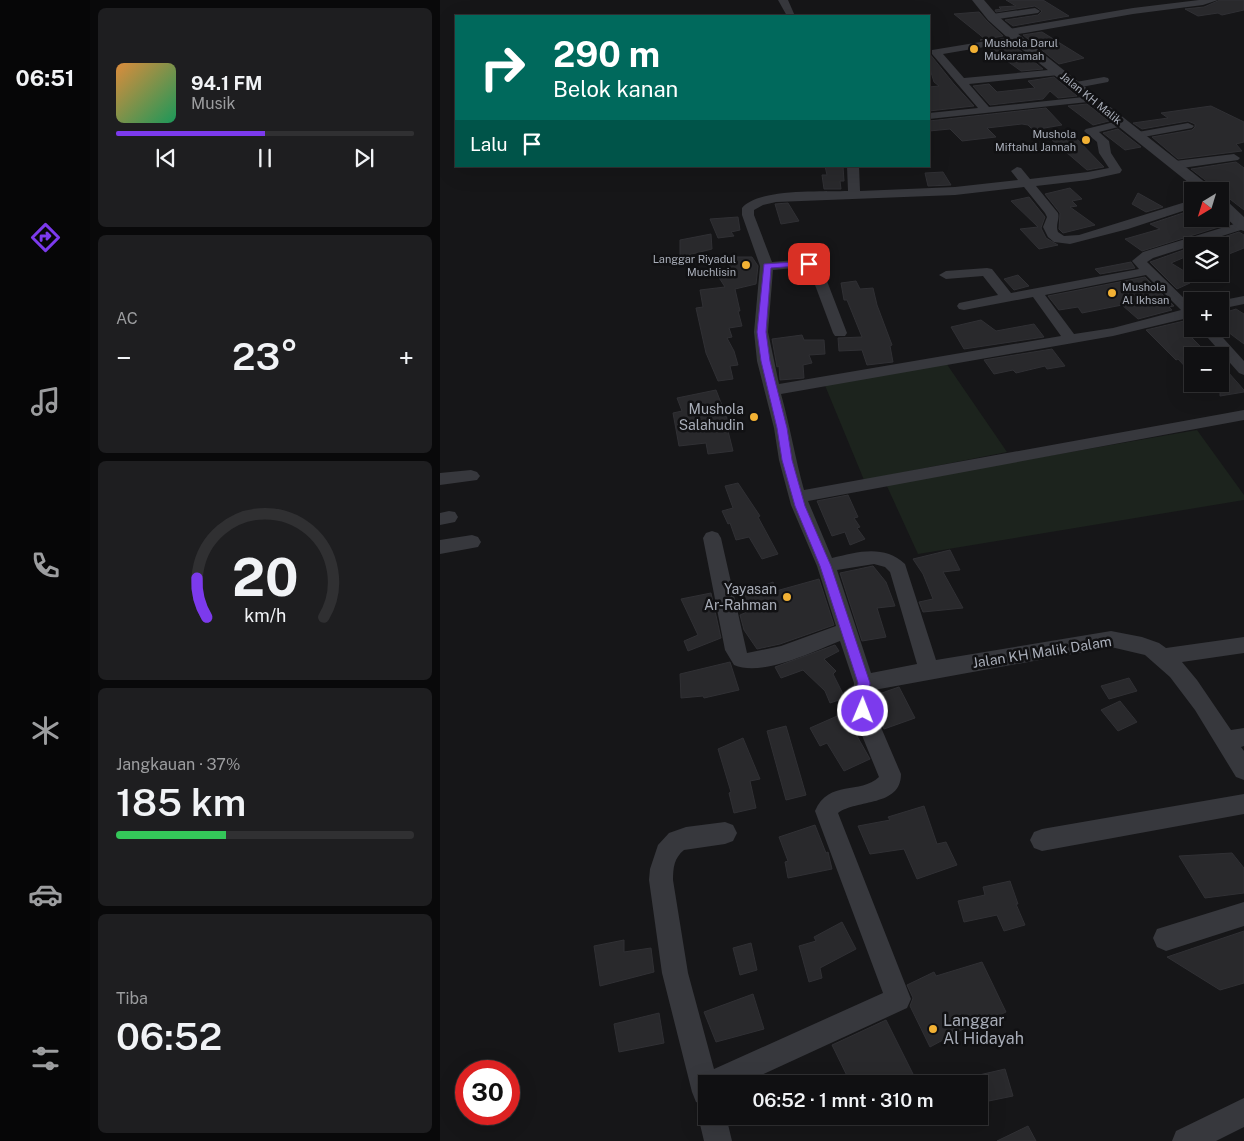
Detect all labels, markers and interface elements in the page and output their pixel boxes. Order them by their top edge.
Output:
text: 290 m [553,34,660,75]
icon: right [470,35,535,100]
place label: Mushola Darul Mukaramah [984,37,1058,62]
marker: Mushola Darul Mukaramah [968,43,980,55]
text: 06:51 [16,65,74,91]
street label: Jalan KH Malik [1058,70,1124,126]
text: 94.1 FM [191,72,263,94]
text: Belok kanan [553,76,678,102]
text: Musik [191,94,236,113]
place label: Mushola Miftahul Jannah [995,128,1076,153]
icon: arrive [518,130,546,158]
text: Lalu [470,133,508,155]
marker: Mushola Miftahul Jannah [1080,134,1092,146]
icon: previous [152,144,180,172]
icon: pause [251,144,279,172]
icon: next [350,144,378,172]
north arrow [1184,182,1229,228]
map controls [1184,182,1229,392]
icon: directions [28,220,63,255]
button: layers [1184,237,1229,282]
pin [788,243,830,285]
icon: arrive [795,250,823,278]
place label: Langgar Riyadul Muchlisin [653,253,736,278]
marker: Langgar Riyadul Muchlisin [740,259,752,271]
place label: Mushola Al Ikhsan [1122,281,1169,306]
marker: Mushola Al Ikhsan [1106,287,1118,299]
button: + [1184,292,1229,337]
text: AC [116,309,138,328]
text: 23° [232,334,298,379]
text: − [116,341,132,374]
text: + [398,341,414,374]
button: − [1184,347,1229,392]
icon: music [28,384,63,419]
place label: Mushola Salahudin [679,401,744,433]
marker: Mushola Salahudin [748,411,760,423]
text: 20 [232,547,298,608]
icon: phone [28,548,63,583]
place label: Yayasan Ar-Rahman [704,581,777,613]
marker: Yayasan Ar-Rahman [781,591,793,603]
text: km/h [244,605,286,626]
street label: Jalan KH Malik Dalam [971,633,1113,671]
position arrow [836,684,888,736]
icon: climate [28,713,63,748]
text: Jangkauan · 37% [116,755,240,774]
text: 185 km [116,780,246,825]
icon: car [28,877,63,912]
text: Tiba [116,989,148,1008]
place label: Langgar Al Hidayah [943,1011,1024,1048]
text: 06:52 [116,1014,222,1059]
marker: Langgar Al Hidayah [927,1023,939,1035]
icon: filters [28,1041,63,1076]
speed limit sign: 30 [455,1060,520,1125]
text: 06:52 · 1 mnt · 310 m [753,1089,933,1111]

